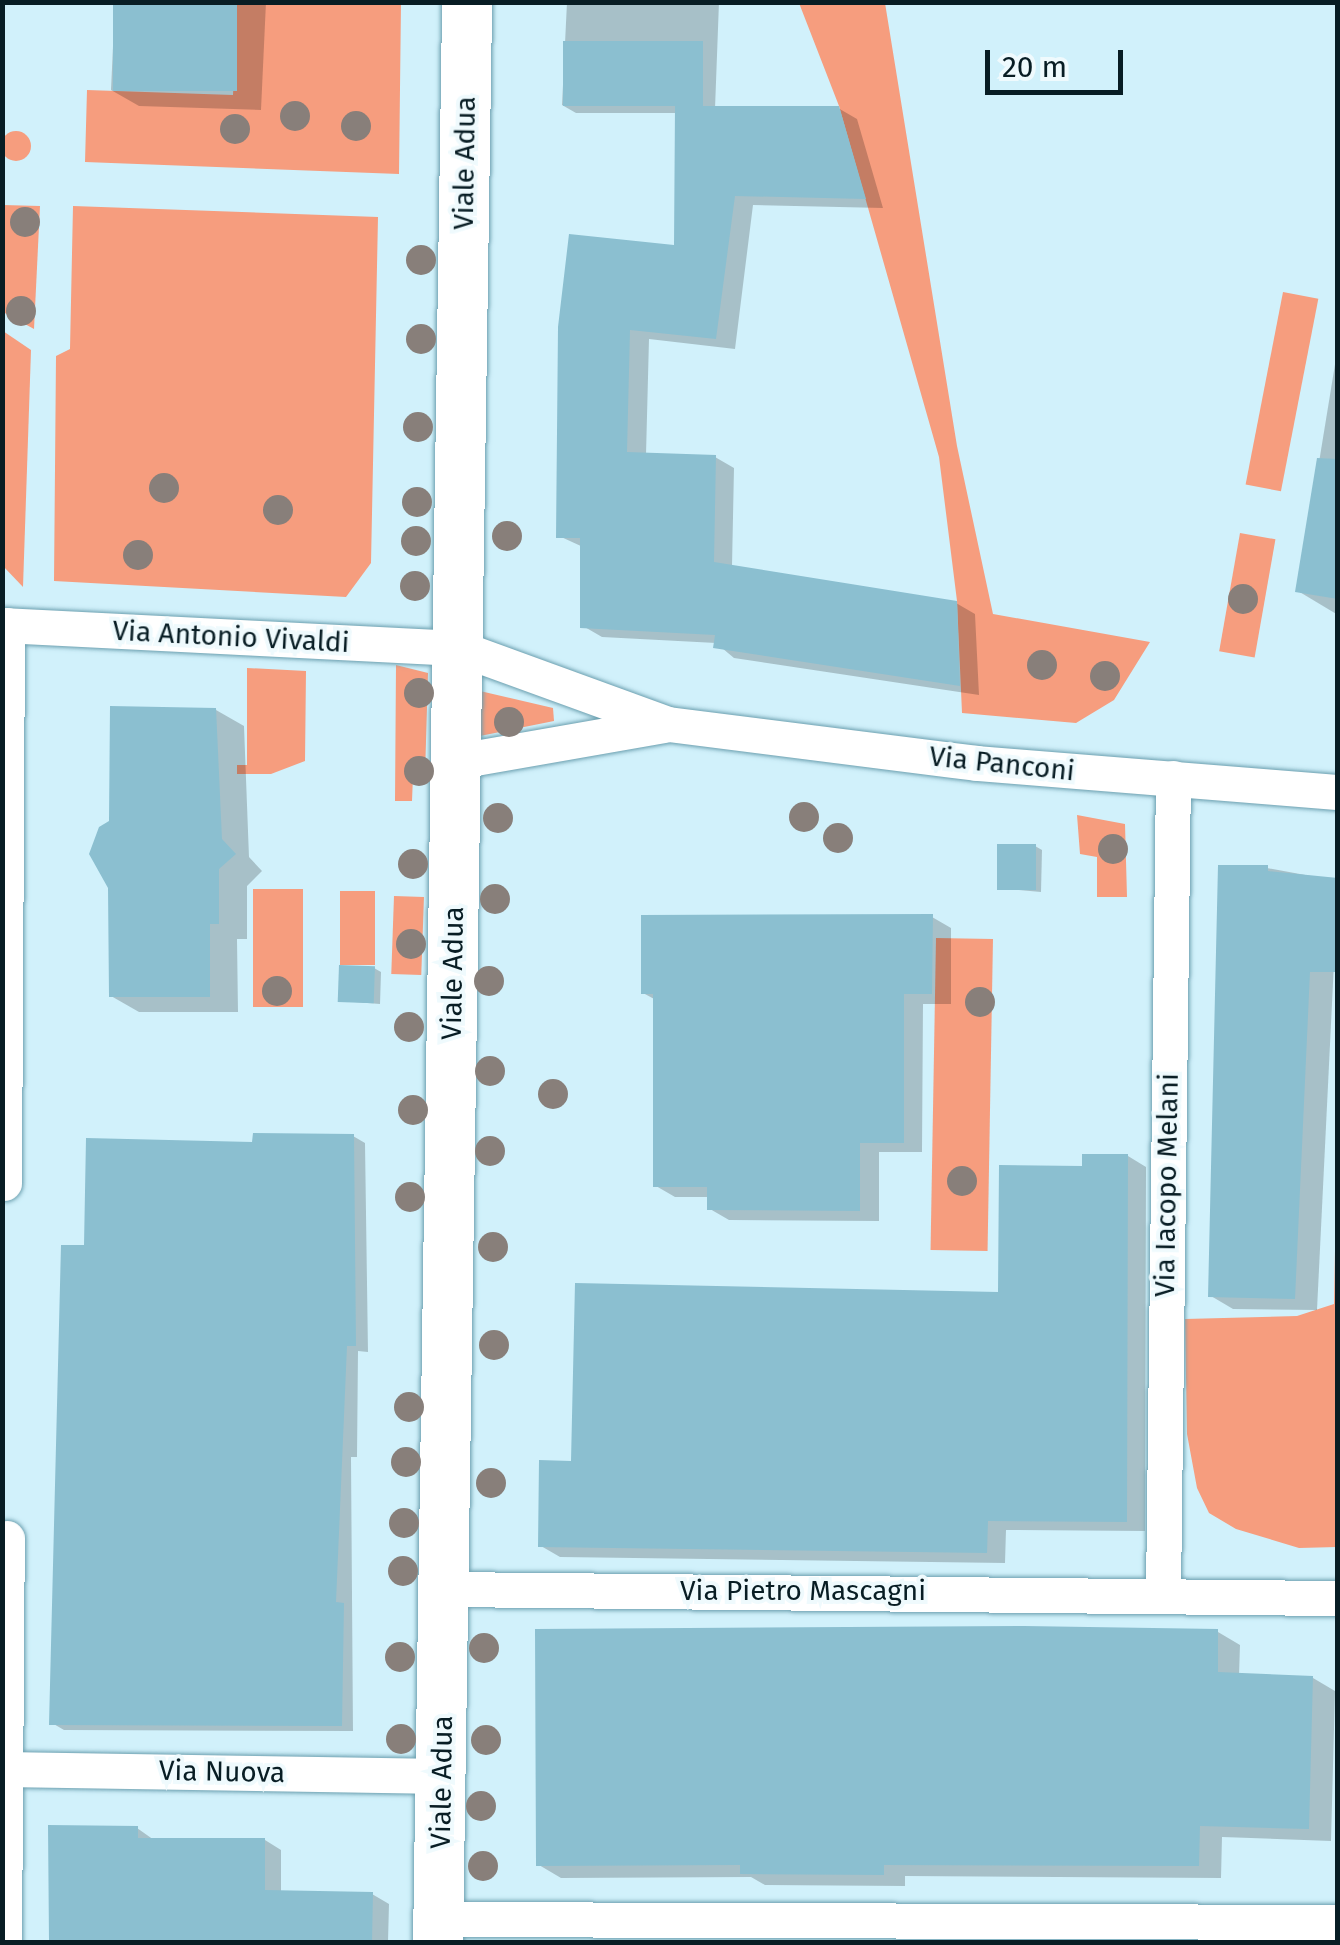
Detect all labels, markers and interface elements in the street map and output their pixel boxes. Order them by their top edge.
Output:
scale bar [990,30,1128,92]
text: 20 m [1002,49,1067,85]
street label: Viale Adua [447,96,483,230]
street label: Via Antonio Vivaldi [112,614,350,660]
street label: Via Panconi [928,740,1076,788]
street label: Viale Adua [435,906,471,1040]
street label: Via Iacopo Melani [1148,1073,1186,1297]
street label: Via Pietro Mascagni [680,1574,926,1608]
street label: Viale Adua [424,1715,460,1849]
street label: Via Nuova [159,1754,285,1790]

